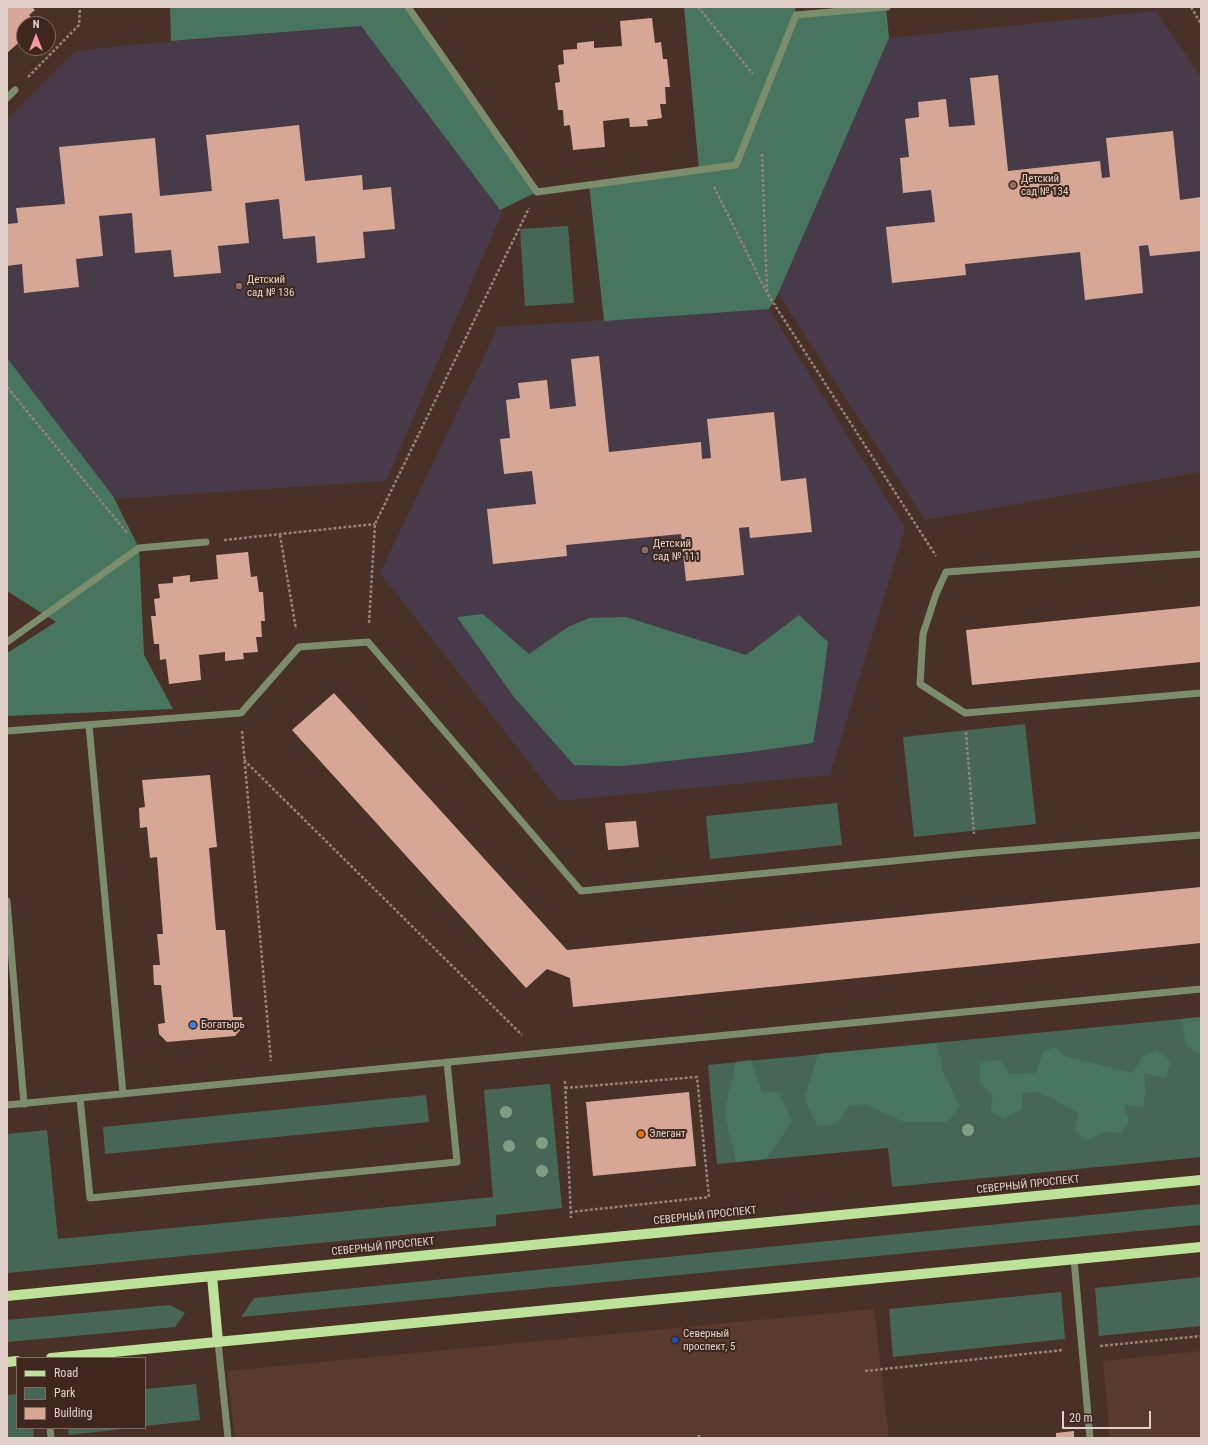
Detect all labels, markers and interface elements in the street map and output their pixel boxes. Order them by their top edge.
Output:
north arrow [16,16,56,56]
text: N [33,18,39,31]
place label: Детский сад № 134 [1021,172,1068,198]
marker: Детский сад № 134 [1008,180,1018,190]
place label: Детский сад № 136 [247,273,294,299]
marker: Детский сад № 136 [234,281,244,291]
place label: Детский сад № 111 [653,537,700,563]
marker: Детский сад № 111 [640,545,650,555]
place label: Богатырь [201,1018,245,1032]
marker: Богатырь [188,1020,198,1030]
place label: Элегант [649,1127,686,1141]
marker: Элегант [636,1129,646,1139]
street label: СЕВЕРНЫЙ ПРОСПЕКТ [976,1173,1080,1197]
street label: СЕВЕРНЫЙ ПРОСПЕКТ [653,1204,757,1228]
street label: СЕВЕРНЫЙ ПРОСПЕКТ [331,1235,435,1259]
place label: Северный проспект, 5 [683,1327,735,1353]
marker: Северный проспект, 5 [670,1335,680,1345]
legend [16,1357,146,1429]
text: Road [54,1366,78,1380]
text: Park [54,1386,75,1400]
scale bar [1064,1403,1153,1429]
text: Building [54,1406,92,1420]
text: 20 m [1069,1411,1093,1425]

